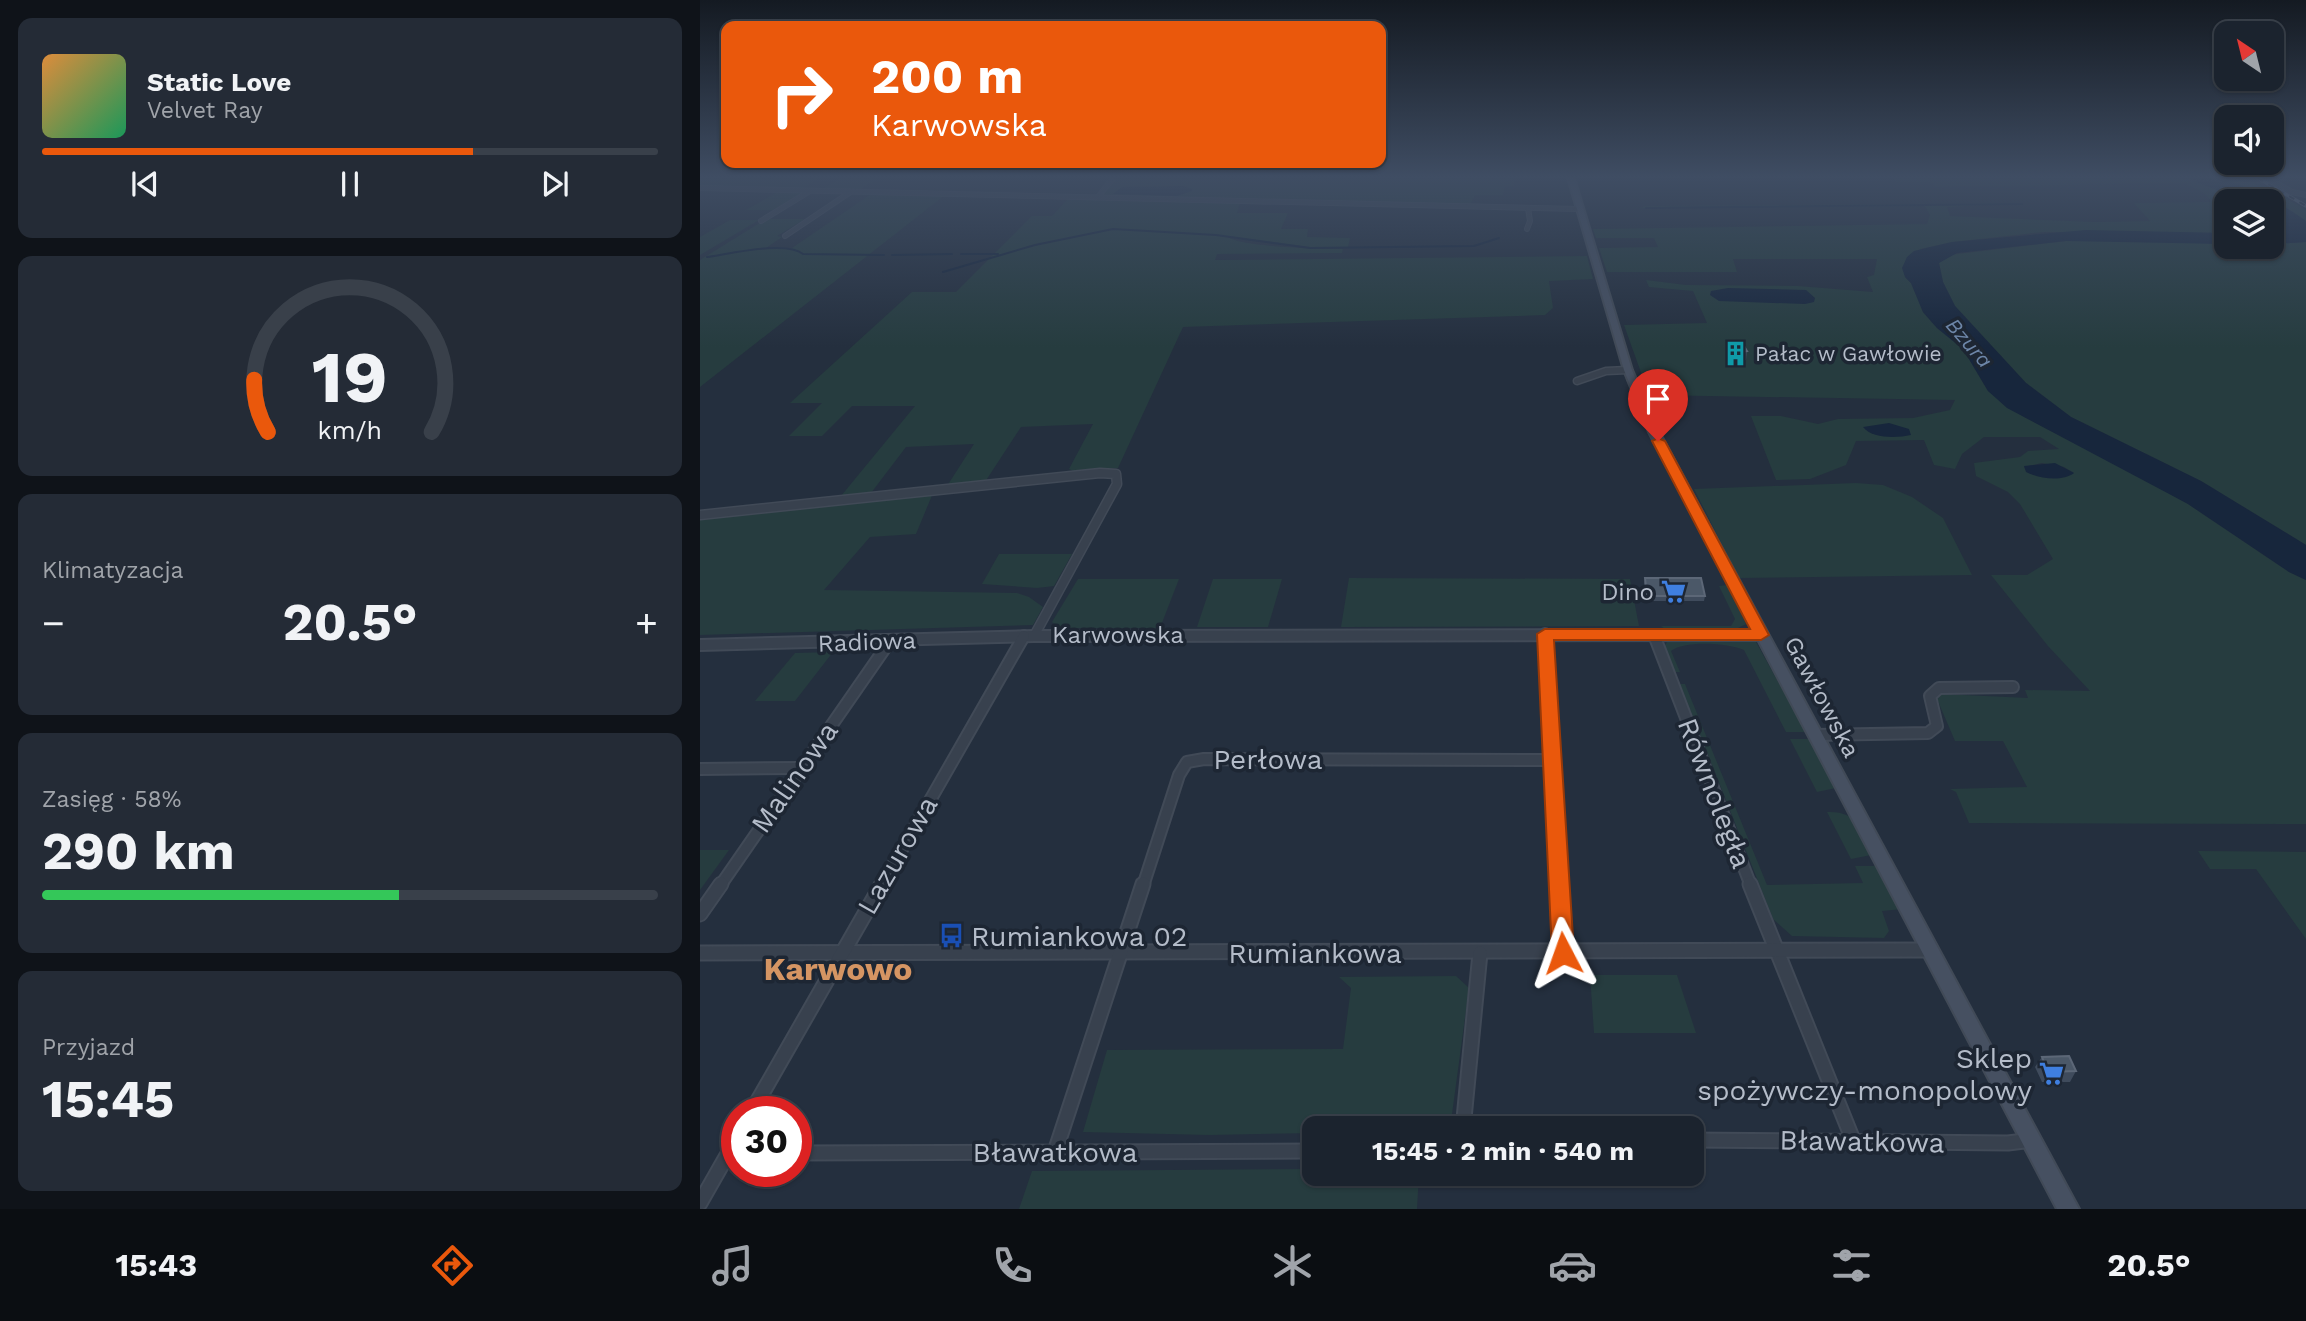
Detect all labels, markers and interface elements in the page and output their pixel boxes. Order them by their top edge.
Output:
north arrow [2214,21,2284,91]
map controls [2214,21,2284,259]
text: 200 m [871,47,1023,105]
icon: right [756,49,847,140]
text: Static Love [147,67,291,97]
text: Velvet Ray [147,97,263,124]
button: sound [2214,105,2284,175]
text: Karwowska [871,106,1047,144]
icon: previous [126,165,164,203]
icon: pause [331,165,369,203]
icon: next [536,165,574,203]
button: layers [2214,189,2284,259]
water label: Bzura [1941,313,1998,373]
text: 19 [312,335,388,421]
building icon: Pałac w Gawłowie [1721,340,1749,368]
place label: Pałac w Gawłowie [1755,341,1942,366]
pin [1628,369,1688,441]
icon: arrive [1639,380,1677,418]
text: km/h [318,416,382,445]
text: Klimatyzacja [42,557,184,584]
place label: Dino [1601,578,1654,606]
supermarket icon: Dino [1660,578,1688,606]
text: 20.5° [282,592,418,653]
text: − [42,601,65,645]
text: + [635,601,658,645]
street label: Karwowska [1052,621,1184,649]
street label: Radiowa [817,626,917,658]
street label: Gawłowska [1778,632,1866,762]
street label: Równoległa [1671,714,1758,873]
street label: Malinowa [744,715,845,839]
street label: Perłowa [1213,743,1323,776]
text: Zasięg · 58% [42,786,181,813]
street label: Lazurowa [850,790,945,920]
text: 290 km [42,821,235,882]
position arrow [1526,916,1600,990]
place label: Rumiankowa 02 [971,920,1187,953]
bus stop icon: Rumiankowa 02 [937,922,965,950]
street label: Rumiankowa [1228,937,1402,970]
district label: Karwowo [764,950,912,988]
text: Przyjazd [42,1034,135,1061]
place label: Sklep spożywczy-monopolowy [1697,1042,2033,1107]
supermarket icon: Sklep spożywczy-monopolowy [2038,1060,2066,1088]
text: 15:45 [42,1069,174,1130]
speed limit sign: 30 [721,1096,812,1187]
street label: Bławatkowa [1779,1124,1945,1159]
street label: Bławatkowa [972,1136,1138,1169]
text: 15:45 · 2 min · 540 m [1372,1136,1634,1166]
icon: directions [428,1241,477,1290]
icon: music [708,1241,757,1290]
icon: phone [988,1241,1037,1290]
icon: climate [1268,1241,1317,1290]
icon: car [1548,1241,1597,1290]
icon: filters [1827,1241,1876,1290]
text: 15:43 [115,1246,197,1284]
text: 20.5° [2107,1246,2190,1284]

